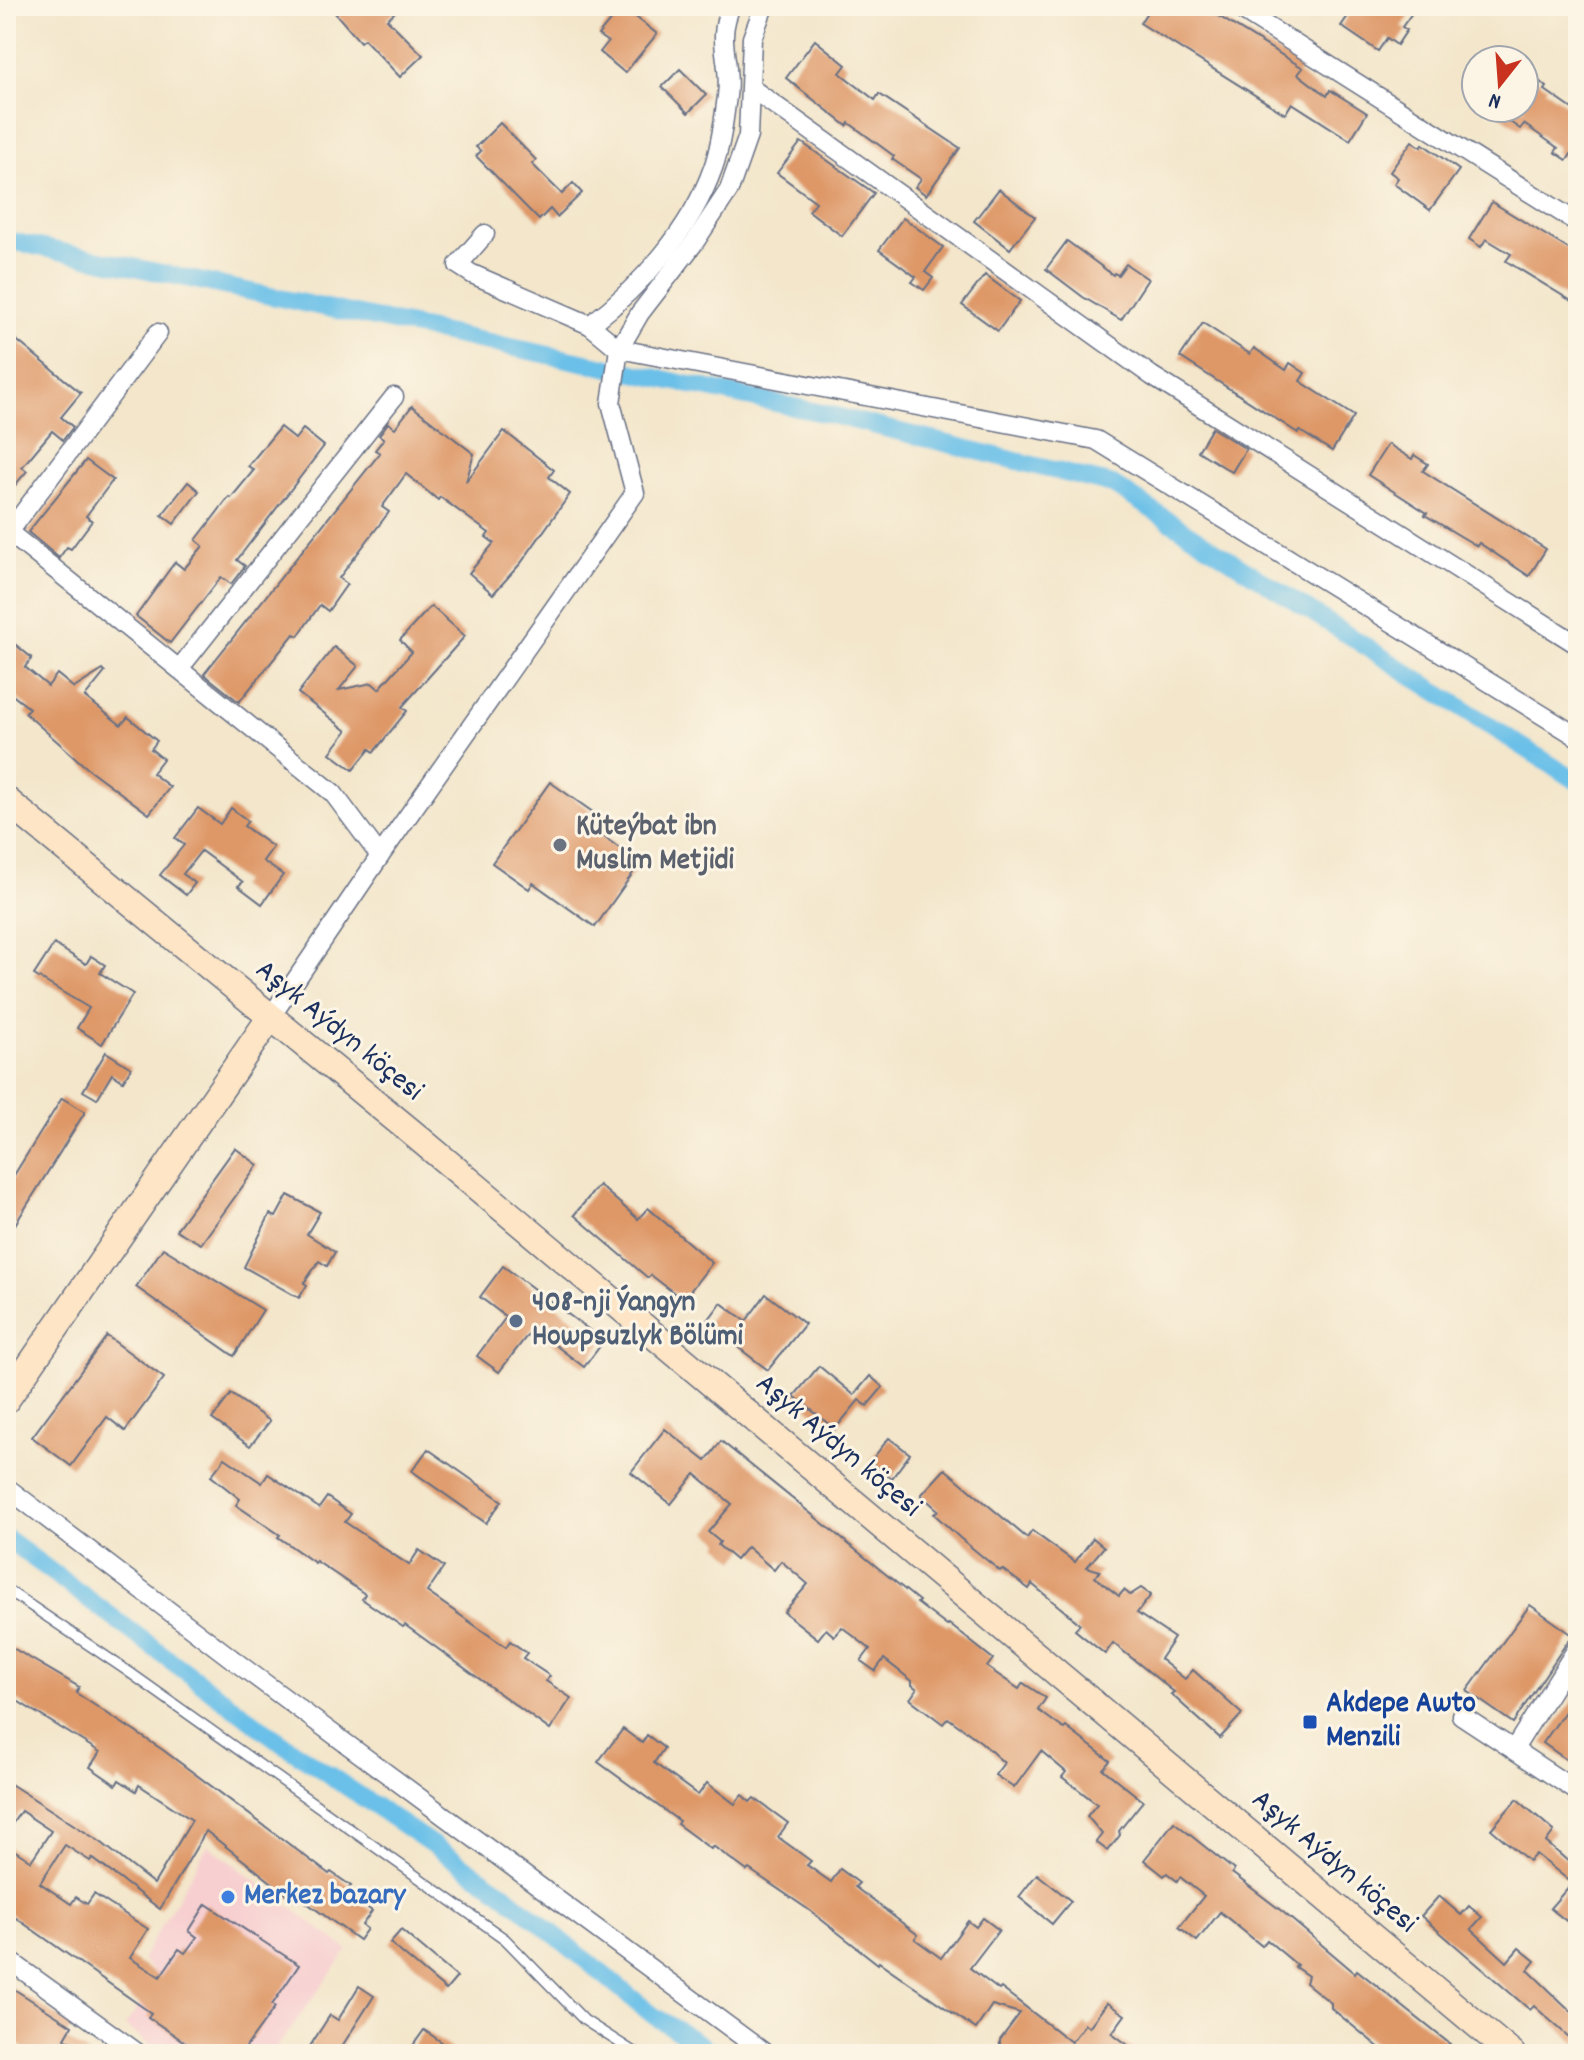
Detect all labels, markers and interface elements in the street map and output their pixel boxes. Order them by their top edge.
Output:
north arrow [1460,44,1540,124]
text: N [1485,83,1505,116]
place label: Küteýbat ibn Muslim Metjidi [576,807,735,884]
marker: Küteýbat ibn Muslim Metjidi [551,836,569,854]
street label: Aşyk Aýdyn köçesi [245,951,431,1113]
place label: 408-nji Ýangyn Howpsuzlyk Bölümi [532,1283,744,1360]
marker: 408-nji Ýangyn Howpsuzlyk Bölümi [507,1312,525,1330]
street label: Aşyk Aýdyn köçesi [745,1365,929,1529]
place label: Akdepe Awto Menzili [1326,1684,1476,1761]
marker: Akdepe Awto Menzili [1301,1713,1319,1731]
street label: Aşyk Aýdyn köçesi [1241,1781,1425,1945]
place label: Merkez bazary [244,1876,407,1919]
marker: Merkez bazary [219,1888,237,1906]

